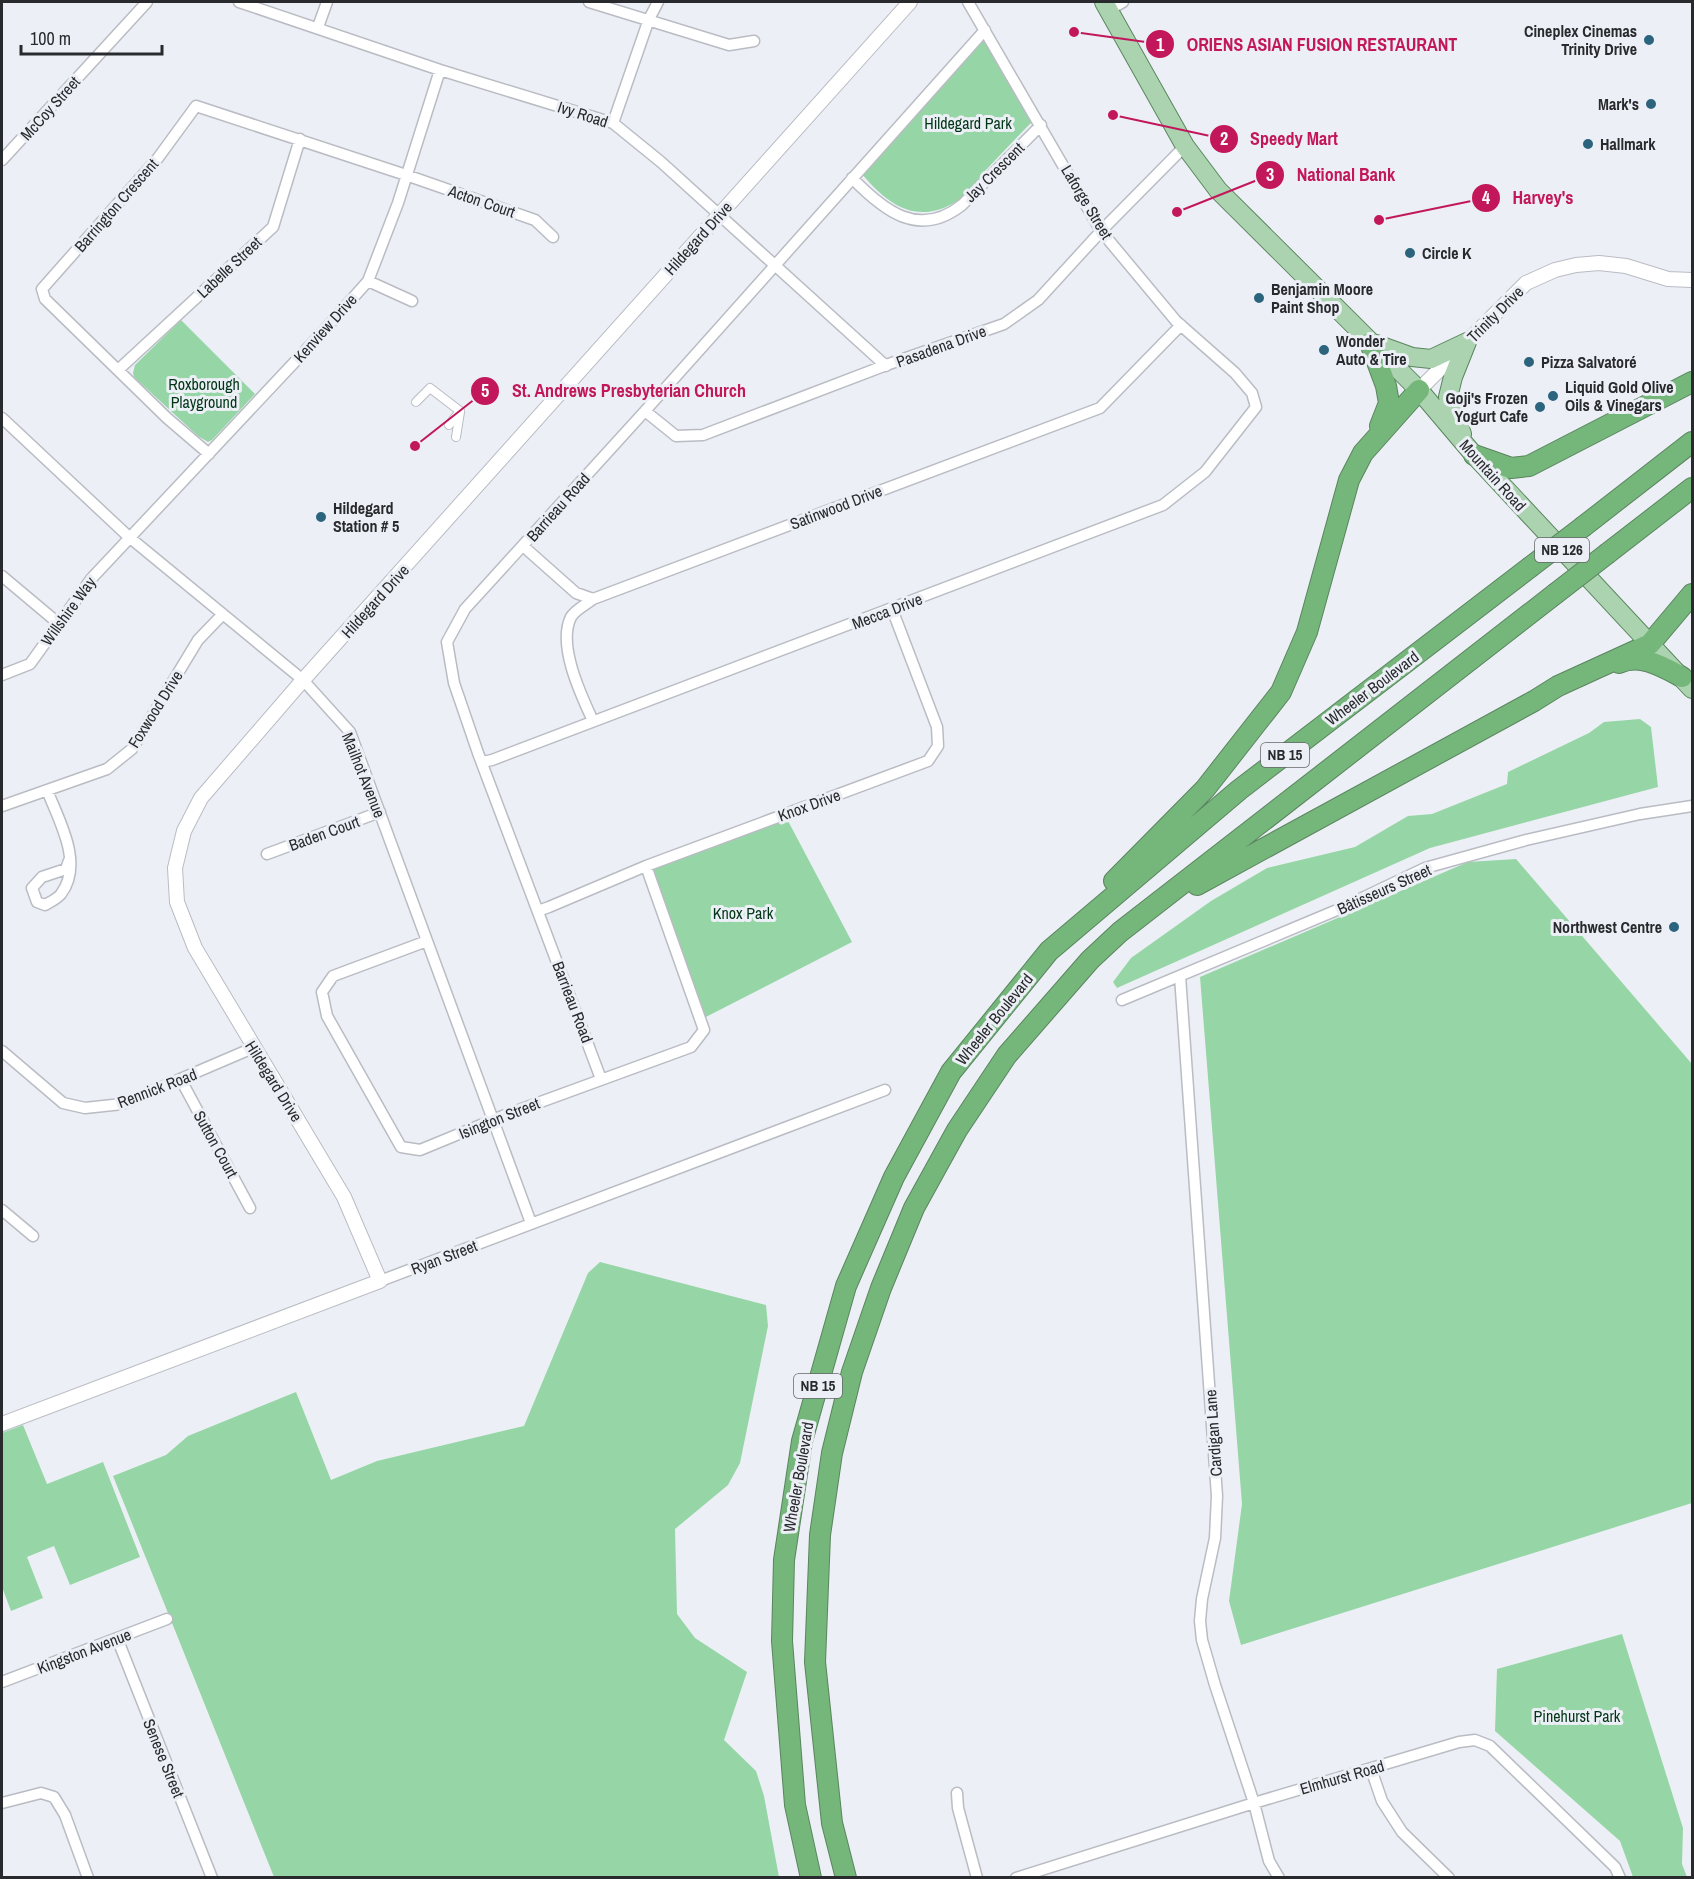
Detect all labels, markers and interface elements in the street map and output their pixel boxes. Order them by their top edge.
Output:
scale bar [21,18,162,56]
place label: Cineplex Cinemas Trinity Drive [1524,20,1637,60]
text: 100 m [30,26,71,51]
callout: ORIENS ASIAN FUSION RESTAURANT [1145,26,1470,62]
text: 1 [1156,32,1165,57]
text: ORIENS ASIAN FUSION RESTAURANT [1187,32,1457,57]
marker: Cineplex Cinemas Trinity Drive [1642,33,1656,47]
street label: McCoy Street [15,71,85,145]
place label: Mark's [1598,93,1639,115]
street label: Ivy Road [555,96,611,132]
marker: Mark's [1644,97,1658,111]
park label: Hildegard Park [924,112,1012,134]
callout: Speedy Mart [1209,121,1350,157]
text: 2 [1220,126,1228,151]
text: Speedy Mart [1250,126,1338,151]
place label: Hallmark [1600,133,1656,155]
street label: Jay Crescent [959,137,1029,207]
marker: Hallmark [1581,137,1595,151]
street label: Barrington Crescent [69,153,163,257]
callout: National Bank [1255,157,1407,193]
street label: Laforge Street [1056,161,1118,244]
text: 3 [1266,162,1274,187]
text: National Bank [1297,162,1396,187]
street label: Acton Court [445,179,519,223]
callout: Harvey's [1471,180,1586,216]
text: 4 [1482,185,1491,210]
text: Harvey's [1513,185,1573,210]
street label: Hildegard Drive [659,197,737,279]
street label: Labelle Street [192,231,266,303]
place label: Circle K [1422,242,1472,264]
marker: Circle K [1403,246,1417,260]
place label: Benjamin Moore Paint Shop [1271,278,1373,318]
street label: Trinity Drive [1462,281,1528,347]
street label: Kenview Drive [288,289,362,367]
marker: Benjamin Moore Paint Shop [1252,291,1266,305]
street label: Pasadena Drive [893,320,989,372]
place label: Wonder Auto & Tire [1336,330,1406,370]
marker: Wonder Auto & Tire [1317,343,1331,357]
place label: Pizza Salvatoré [1541,351,1637,373]
marker: Pizza Salvatoré [1522,355,1536,369]
park label: Roxborough Playground [168,373,240,413]
callout: St. Andrews Presbyterian Church [470,373,758,409]
place label: Liquid Gold Olive Oils & Vinegars [1565,376,1674,416]
text: 5 [481,378,489,403]
text: St. Andrews Presbyterian Church [512,378,746,403]
place label: Goji's Frozen Yogurt Cafe [1445,387,1528,427]
marker: Liquid Gold Olive Oils & Vinegars [1546,389,1560,403]
marker: Goji's Frozen Yogurt Cafe [1533,400,1547,414]
street label: Mountain Road [1455,434,1531,516]
street label: Barrieau Road [521,468,595,546]
street label: Satinwood Drive [787,479,885,535]
place label: Hildegard Station # 5 [333,497,399,537]
marker: Hildegard Station # 5 [314,510,328,524]
road number: NB 126 [1535,538,1589,562]
street label: Hildegard Drive [336,560,414,642]
street label: Willshire Way [35,572,101,650]
street label: Mecca Drive [849,588,925,634]
street label: Wheeler Boulevard [1321,646,1423,730]
street label: Foxwood Drive [122,666,188,752]
street label: Mailhot Avenue [337,729,391,821]
road number: NB 15 [1261,743,1309,767]
street label: Knox Drive [775,784,843,826]
street label: Baden Court [286,810,363,856]
street label: Bâtisseurs Street [1334,858,1435,920]
park label: Knox Park [713,902,774,924]
place label: Northwest Centre [1553,916,1662,938]
marker: Northwest Centre [1667,920,1681,934]
street label: Barrieau Road [547,958,599,1046]
street label: Wheeler Boulevard [950,969,1038,1069]
street label: Hildegard Drive [240,1036,308,1126]
street label: Rennick Road [114,1063,200,1113]
street label: Isington Street [455,1092,543,1144]
street label: Sutton Court [189,1106,244,1182]
street label: Ryan Street [408,1234,481,1280]
road number: NB 15 [794,1374,842,1398]
street label: Cardigan Lane [1199,1389,1227,1477]
street label: Wheeler Boulevard [777,1420,819,1534]
street label: Kingston Avenue [34,1623,134,1679]
park label: Pinehurst Park [1534,1705,1621,1727]
street label: Senese Street [138,1715,190,1801]
street label: Elmhurst Road [1297,1754,1387,1800]

